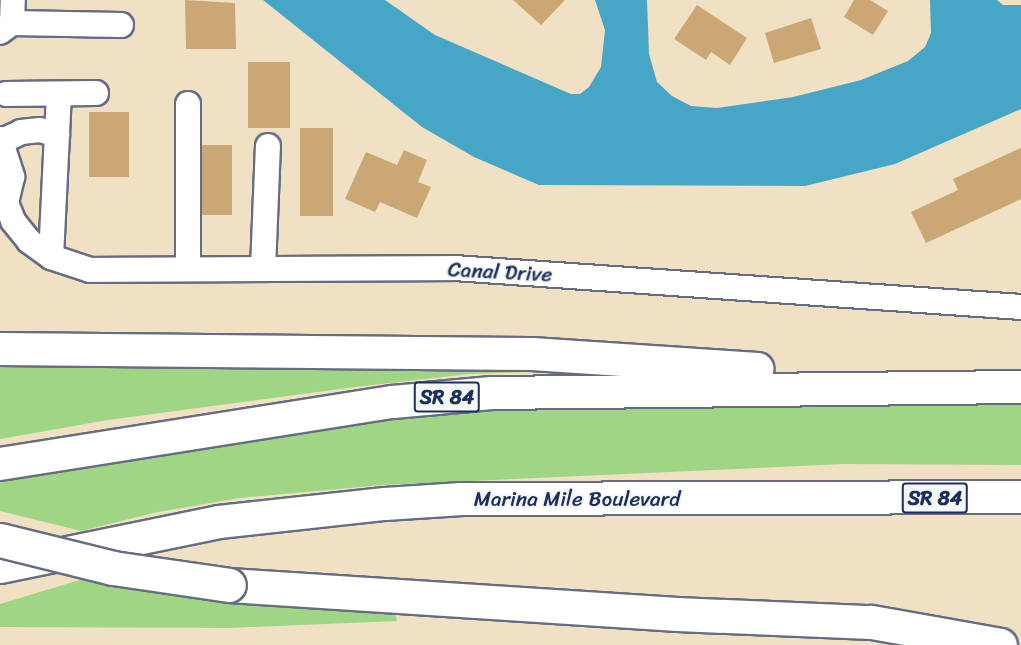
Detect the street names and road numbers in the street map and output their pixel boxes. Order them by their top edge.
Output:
street label: Canal Drive [447,257,553,287]
road number: SR 84 [412,380,482,414]
road number: SR 84 [900,481,970,515]
street label: Marina Mile Boulevard [474,486,680,512]

